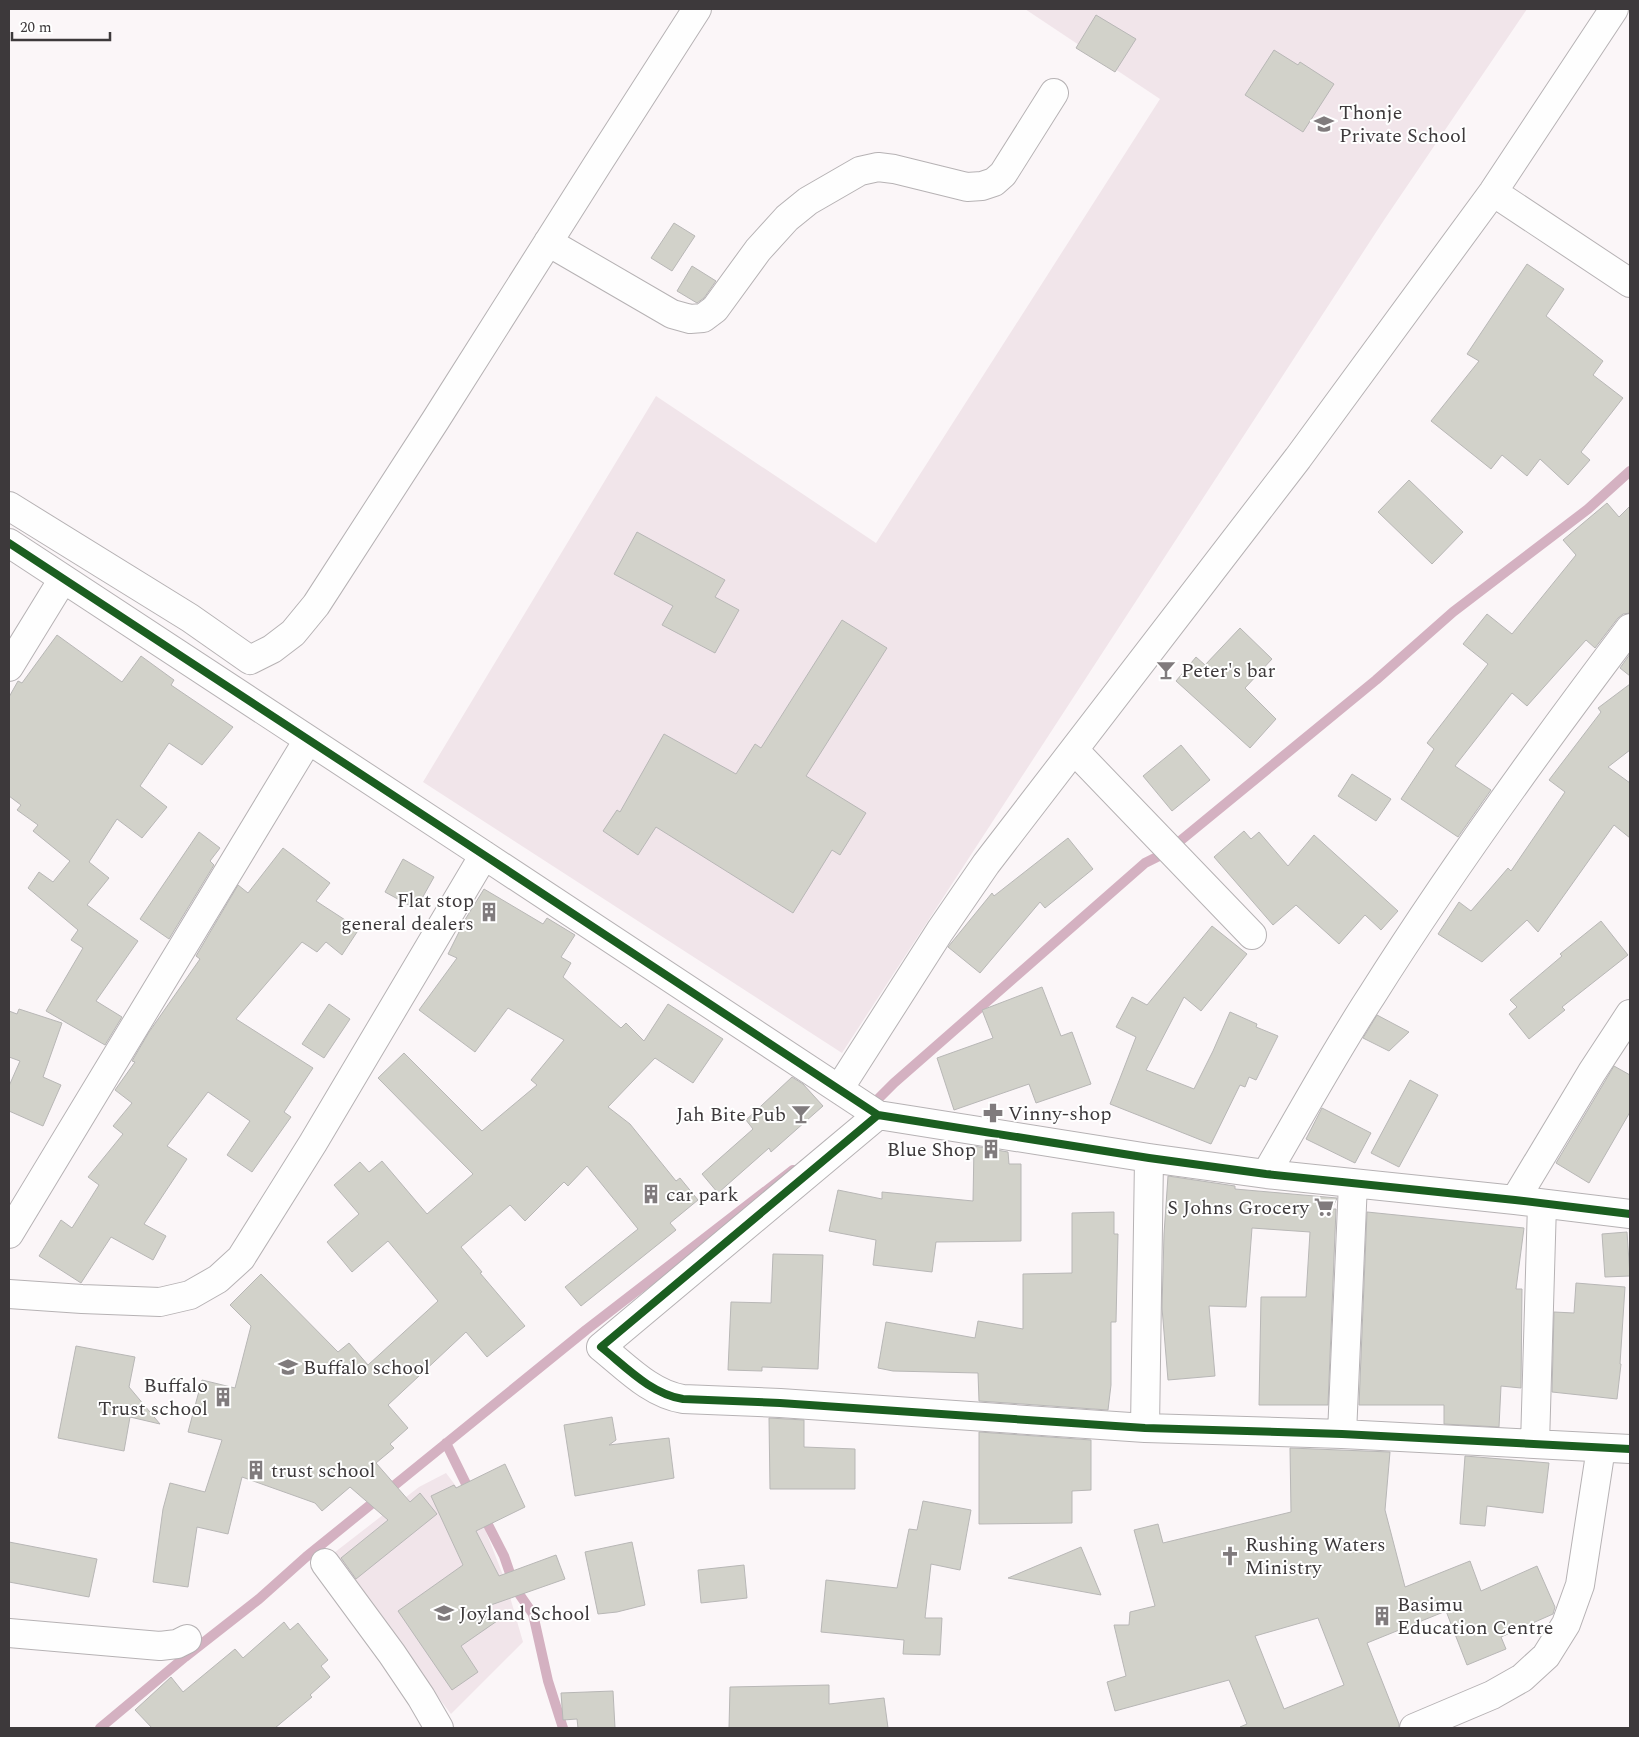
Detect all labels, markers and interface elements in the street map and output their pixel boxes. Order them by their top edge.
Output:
scale bar [12,10,110,42]
text: 20 m [20,16,52,39]
place label: Thonje Private School [1339,98,1467,151]
school or university icon: Thonje Private School [1313,113,1335,135]
place label: Peter's bar [1181,656,1275,686]
bar icon: Peter's bar [1155,659,1177,681]
place label: Flat stop general dealers [341,886,474,939]
building icon: Flat stop general dealers [478,901,500,923]
place label: Vinny-shop [1008,1099,1112,1129]
place label: Jah Bite Pub [676,1100,786,1130]
pharmacy icon: Vinny-shop [982,1102,1004,1124]
bar icon: Jah Bite Pub [790,1103,812,1125]
place label: Blue Shop [887,1135,976,1165]
building icon: Blue Shop [980,1138,1002,1160]
place label: car park [666,1180,739,1210]
building icon: car park [640,1183,662,1205]
place label: S Johns Grocery [1167,1193,1310,1223]
supermarket icon: S Johns Grocery [1313,1196,1335,1218]
place label: Buffalo school [303,1353,430,1383]
school or university icon: Buffalo school [277,1356,299,1378]
place label: Buffalo Trust school [98,1371,208,1424]
building icon: Buffalo Trust school [212,1386,234,1408]
place label: trust school [271,1456,375,1486]
building icon: trust school [245,1459,267,1481]
place label: Rushing Waters Ministry [1245,1530,1386,1583]
church icon: Rushing Waters Ministry [1219,1545,1241,1567]
place label: Basimu Education Centre [1397,1590,1553,1643]
place label: Joyland School [459,1599,590,1629]
school or university icon: Joyland School [433,1602,455,1624]
building icon: Basimu Education Centre [1371,1605,1393,1627]

